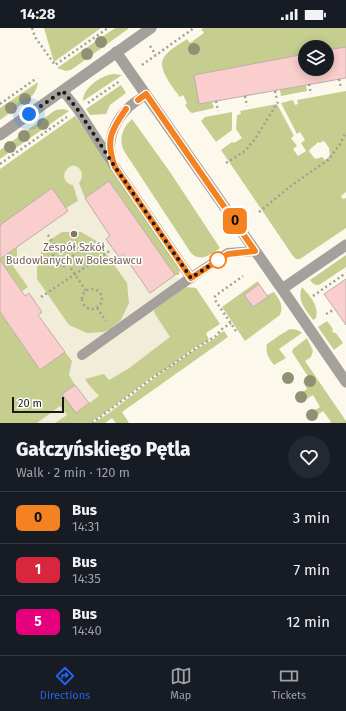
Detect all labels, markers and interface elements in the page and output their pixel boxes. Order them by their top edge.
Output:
text: 14:28 [20,5,56,23]
map controls [298,40,334,76]
button: layers [298,40,334,76]
your location [19,104,39,124]
line badge: 0 [222,208,248,234]
text: 0 [231,212,239,229]
marker: Zespół Szkół Budowlanych w Bolesławcu [69,229,79,239]
place label: Zespół Szkół Budowlanych w Bolesławcu [6,241,142,267]
unlabelled marker [209,251,227,269]
scale bar [12,395,64,414]
text: 20 m [18,397,42,410]
button: heart [288,436,330,478]
text: Gałczyńskiego Pętla [16,438,191,461]
text: Walk · 2 min · 120 m [16,465,130,480]
text: Bus [72,501,97,519]
text: 0 [34,509,42,526]
text: 3 min [293,509,330,527]
text: 14:31 [72,519,100,534]
text: Bus [72,553,97,571]
text: 1 [35,561,41,578]
text: 7 min [293,561,330,579]
text: 14:35 [72,571,101,586]
text: Bus [72,605,97,623]
text: 5 [34,613,42,630]
text: 12 min [286,613,330,631]
text: 14:40 [72,623,102,638]
tab: Directions [40,665,90,702]
tab: Map [170,665,192,702]
tab: Tickets [272,665,306,702]

